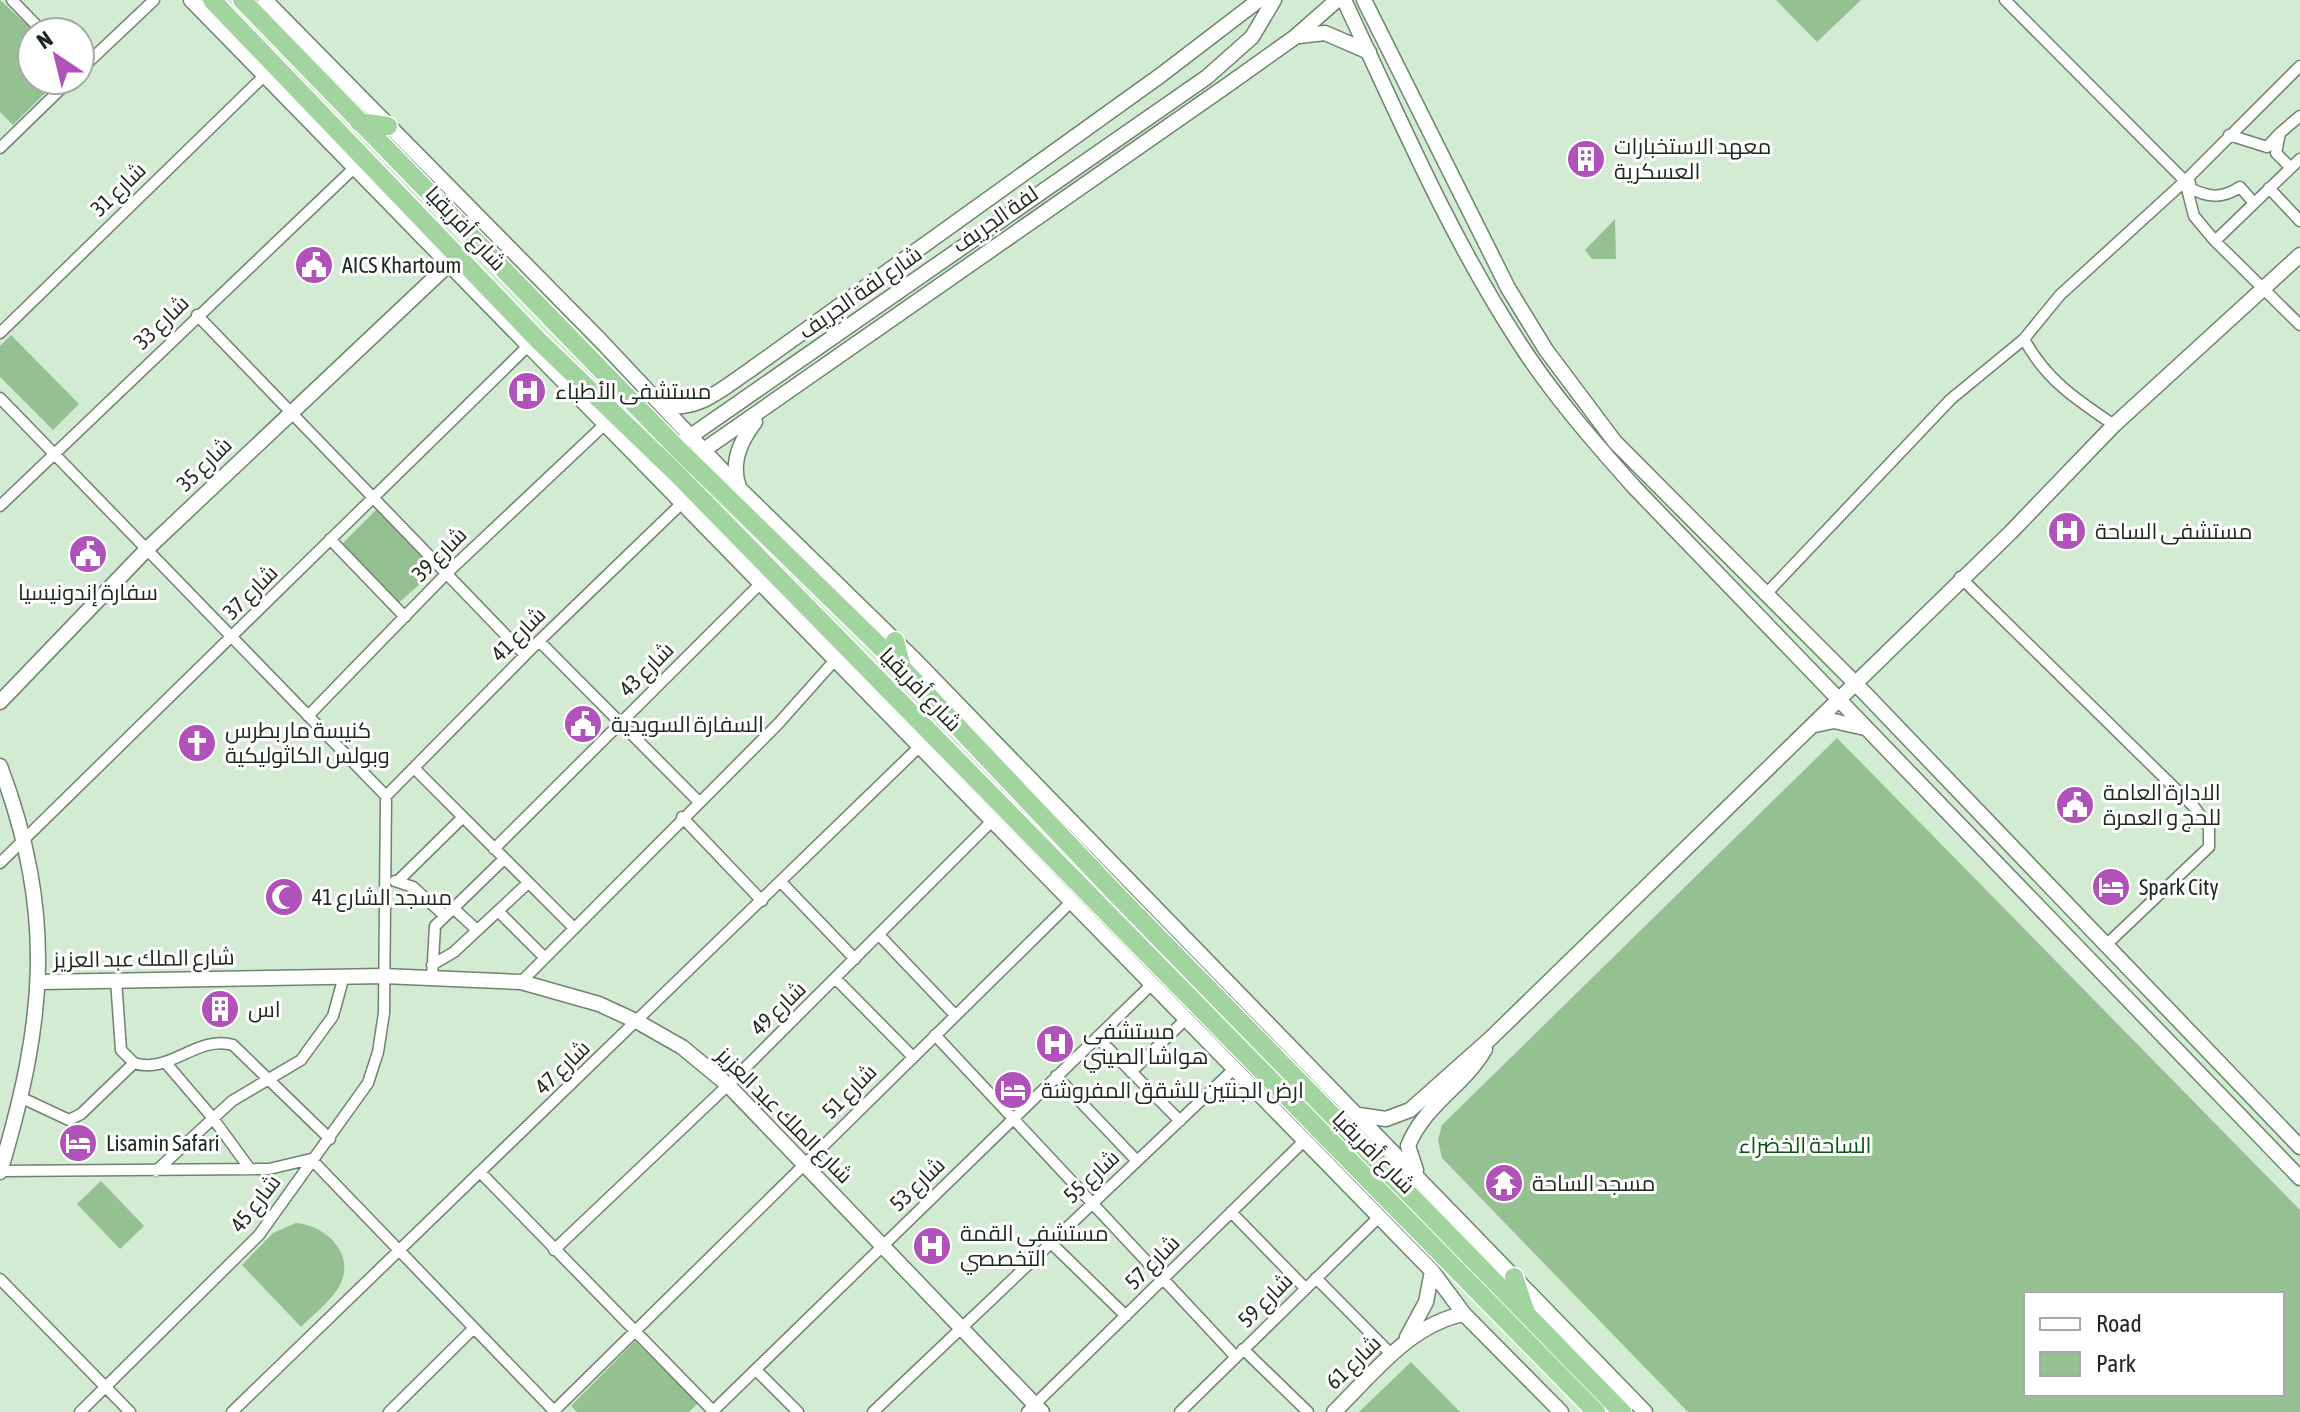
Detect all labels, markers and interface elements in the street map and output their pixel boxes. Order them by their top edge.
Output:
north arrow [16,16,96,96]
text: N [32,25,57,54]
place label: معهد الاستخبارات العسكرية [1614,133,1771,184]
building icon: معهد الاستخبارات العسكرية [1565,138,1607,180]
street label: شارع 31 [85,157,152,223]
street label: شارع أفريقيا [419,180,512,277]
street label: لفة الجريف [947,180,1043,258]
street label: شارع لفة الجريف [794,240,928,346]
public building icon: AICS Khartoum [293,244,335,286]
place label: AICS Khartoum [342,252,461,278]
street label: شارع 33 [128,290,195,356]
hospital icon: مستشفی الأطباء [506,370,548,412]
place label: مستشفی الأطباء [555,378,711,405]
street label: شارع 35 [171,432,238,498]
hospital icon: مستشفى الساحة [2046,510,2088,552]
place label: مستشفى الساحة [2095,518,2252,545]
street label: شارع 39 [406,521,473,588]
public building icon: سفارة إندونيسيا [67,533,109,575]
street label: شارع 37 [217,559,284,626]
place label: سفارة إندونيسيا [18,579,158,607]
street label: شارع 41 [485,601,552,668]
street label: شارع 43 [613,636,680,703]
street label: شارع أفريقيا [873,642,967,738]
public building icon: السفارة السويدية [562,703,604,745]
place label: السفارة السويدية [611,711,764,737]
place label: كنيسة مار بطرس وبولس الكاثوليكية [225,717,390,769]
church icon: كنيسة مار بطرس وبولس الكاثوليكية [176,722,218,764]
place label: الادارة العامة للحج و العمرة [2103,779,2221,832]
public building icon: الادارة العامة للحج و العمرة [2054,784,2096,826]
hotel icon: Spark City [2090,866,2132,908]
place label: Spark City [2139,874,2218,900]
mosque icon: مسجد الشارع 41 [263,876,305,918]
place label: مسجد الشارع 41 [312,884,452,912]
street label: شارع الملك عبد العزيز [51,943,235,975]
street label: شارع 49 [745,976,812,1042]
building icon: اس [199,988,241,1030]
place label: اس [248,996,281,1023]
place label: مستشفى هواشا الصيني [1083,1018,1209,1073]
hospital icon: مستشفى هواشا الصيني [1034,1023,1076,1065]
street label: شارع 47 [529,1035,596,1101]
street label: شارع الملك عبد العزيز [709,1040,858,1190]
street label: شارع 51 [816,1058,883,1125]
hotel icon: ارض الجنتين للشقق المفروشة [992,1069,1034,1111]
place label: ارض الجنتين للشقق المفروشة [1041,1077,1304,1104]
street label: شارع أفريقيا [1326,1105,1421,1200]
hotel icon: Lisamin Safari [57,1122,99,1164]
place label: Lisamin Safari [106,1130,219,1156]
park label: الساحة الخضراء [1738,1132,1872,1158]
street label: شارع 55 [1058,1144,1125,1210]
street label: شارع 53 [884,1152,951,1218]
temple icon: مسجد الساحة [1483,1162,1525,1204]
street label: شارع 45 [224,1169,287,1238]
place label: مسجد الساحة [1532,1170,1655,1196]
place label: مستشفى القمة التخصصي [960,1220,1109,1275]
hospital icon: مستشفى القمة التخصصي [911,1225,953,1267]
street label: شارع 57 [1119,1229,1186,1296]
street label: شارع 59 [1232,1267,1299,1334]
legend [2024,1292,2284,1396]
text: Road [2096,1310,2142,1337]
street label: شارع 61 [1320,1330,1387,1396]
text: Park [2096,1350,2137,1377]

